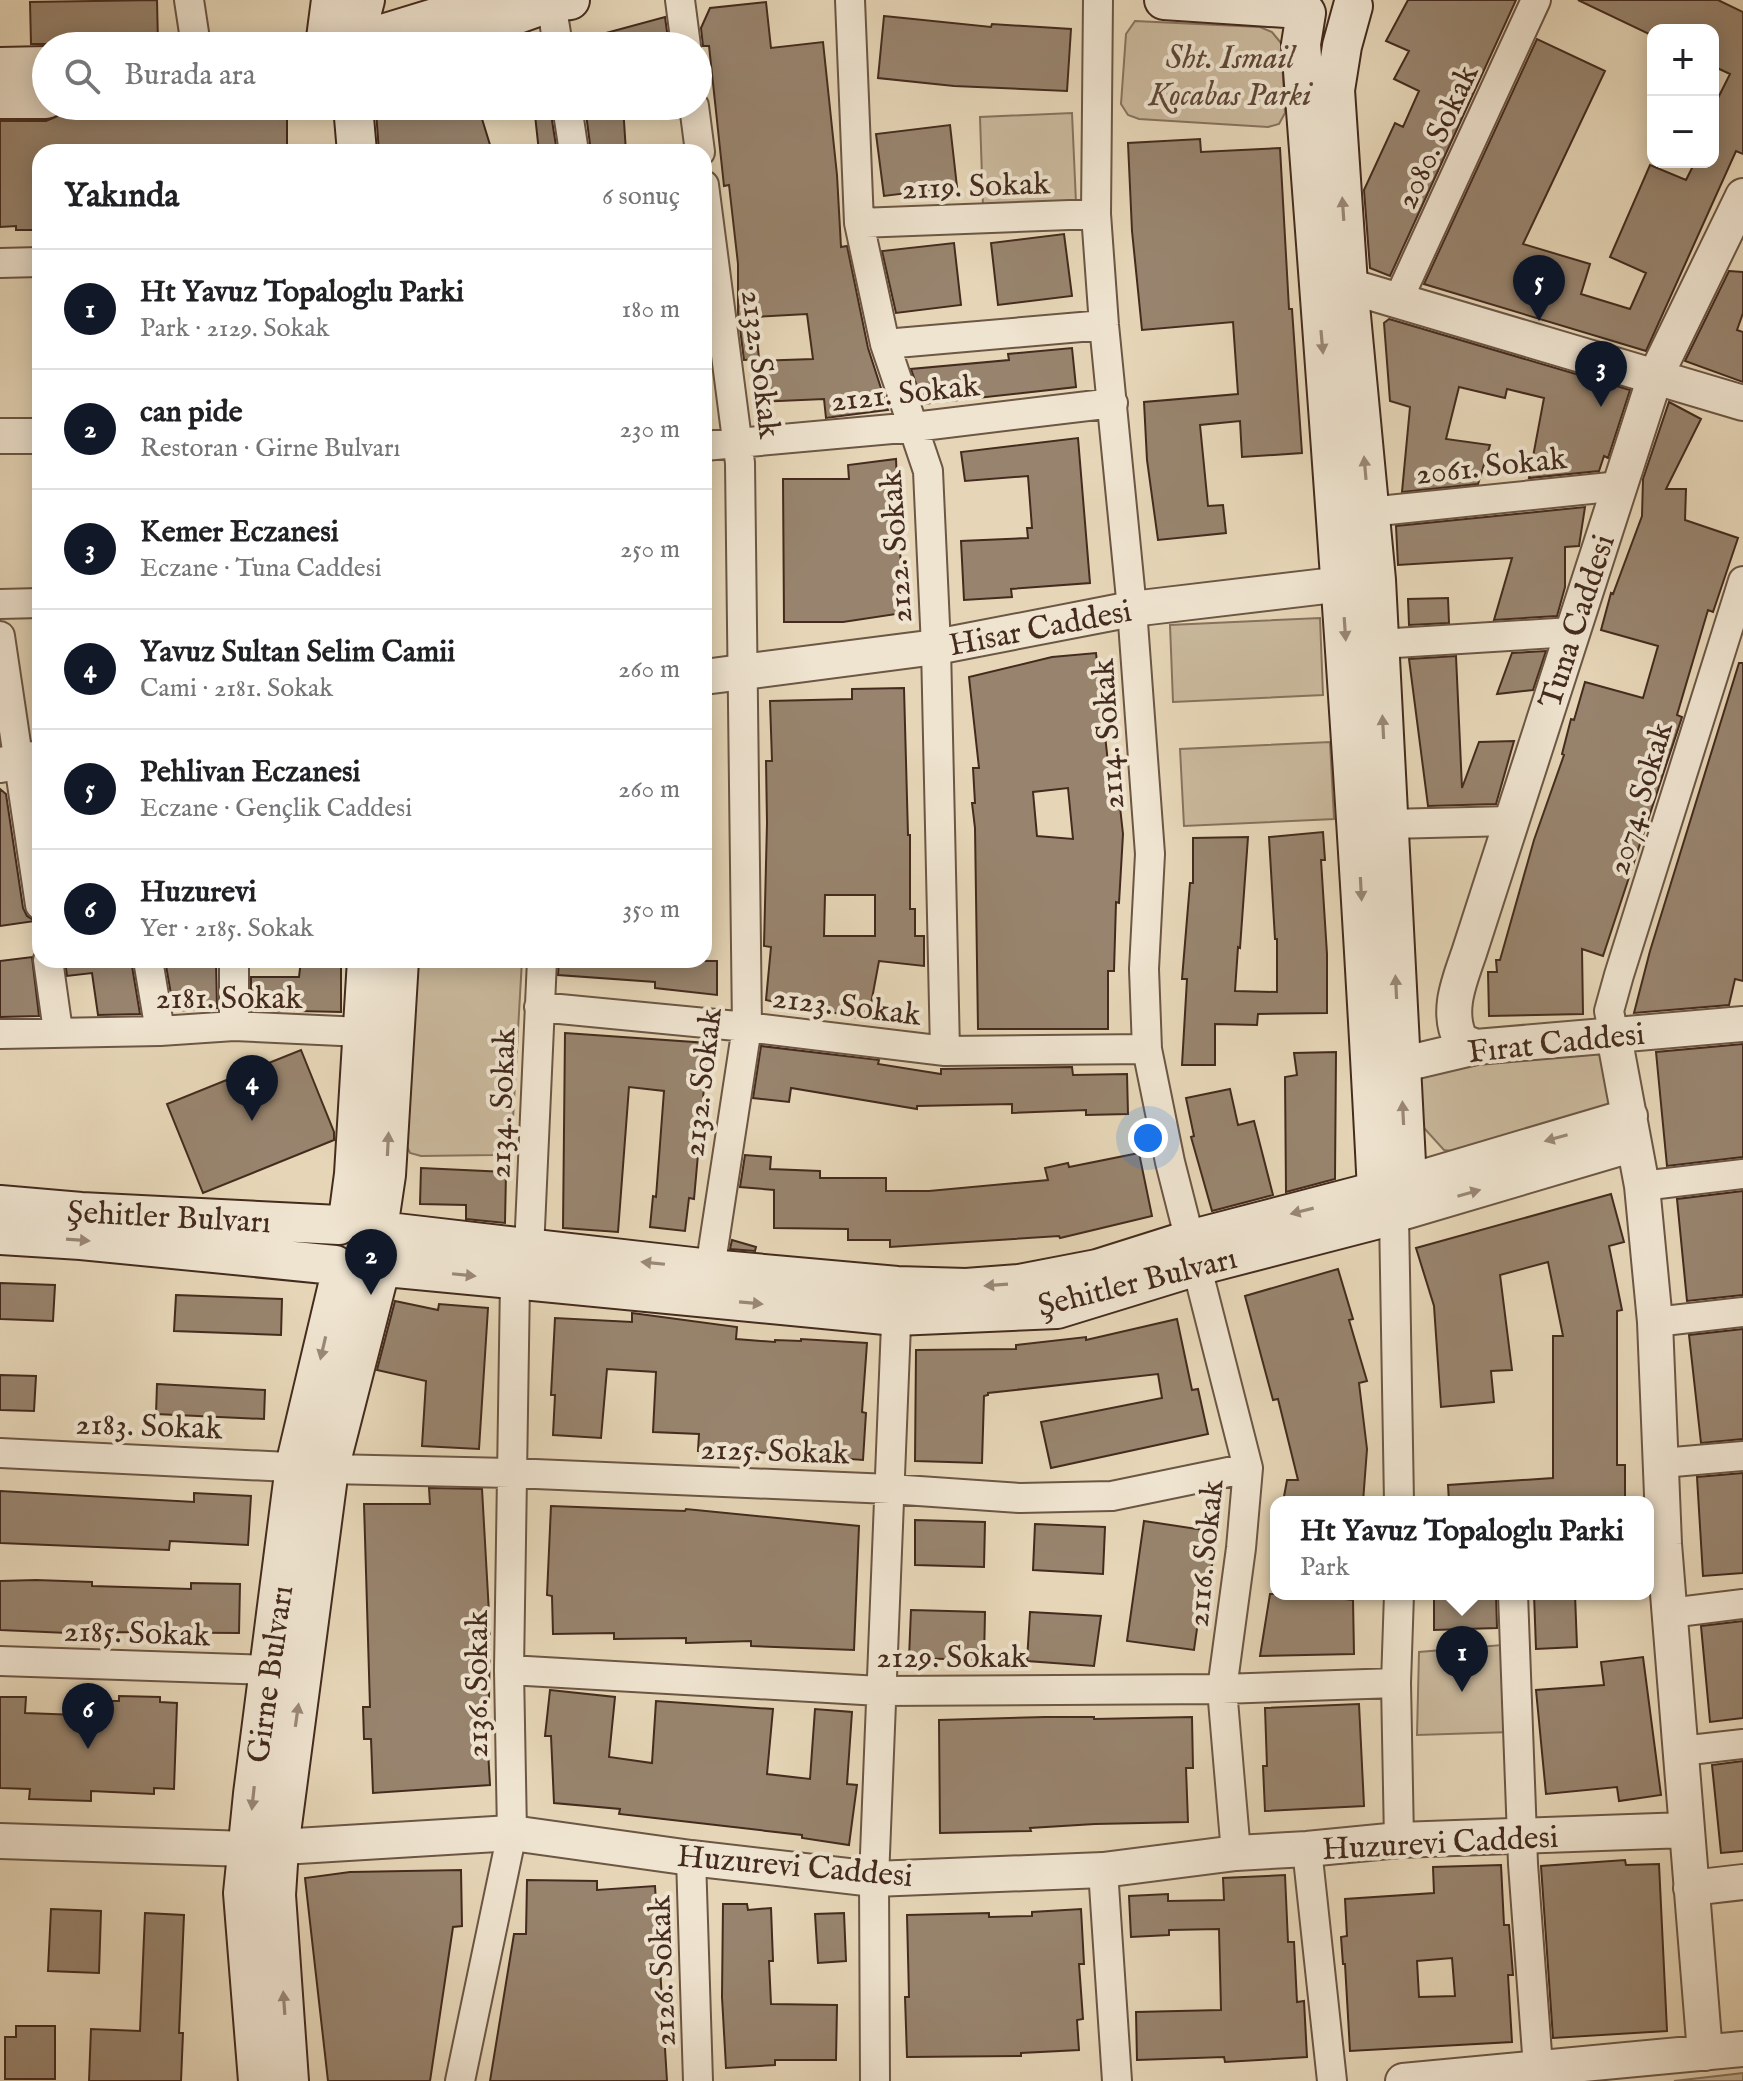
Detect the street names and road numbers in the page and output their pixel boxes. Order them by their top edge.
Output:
street label: 2080. Sokak [1387,58,1490,216]
street label: 2119. Sokak [901,164,1052,211]
street label: 2132. Sokak [730,288,789,442]
street label: 2121. Sokak [829,366,983,423]
street label: 2061. Sokak [1414,439,1570,496]
street label: 2122. Sokak [872,469,923,624]
street label: Tuna Caddesi [1531,530,1626,714]
street label: Hisar Caddesi [946,592,1135,667]
street label: 2114. Sokak [1084,656,1135,810]
street label: 2074. Sokak [1599,717,1684,880]
street label: 2123. Sokak [770,978,924,1037]
street label: 2181. Sokak [156,979,303,1020]
street label: 2132. Sokak [674,1005,733,1159]
street label: Fırat Caddesi [1466,1015,1647,1074]
street label: 2134. Sokak [480,1026,527,1179]
street label: Şehitler Bulvarı [66,1193,272,1244]
street label: Şehitler Bulvarı [1034,1239,1242,1328]
street label: 2183. Sokak [75,1404,224,1451]
street label: 2125. Sokak [700,1429,851,1476]
street label: 2116. Sokak [1178,1477,1235,1629]
street label: Girne Bulvarı [239,1583,304,1766]
street label: 2136. Sokak [458,1609,499,1758]
street label: 2185. Sokak [63,1611,212,1658]
street label: 2129. Sokak [876,1638,1029,1679]
street label: Huzurevi Caddesi [1321,1818,1559,1871]
street label: Huzurevi Caddesi [675,1837,914,1898]
street label: 2126. Sokak [640,1894,687,2047]

